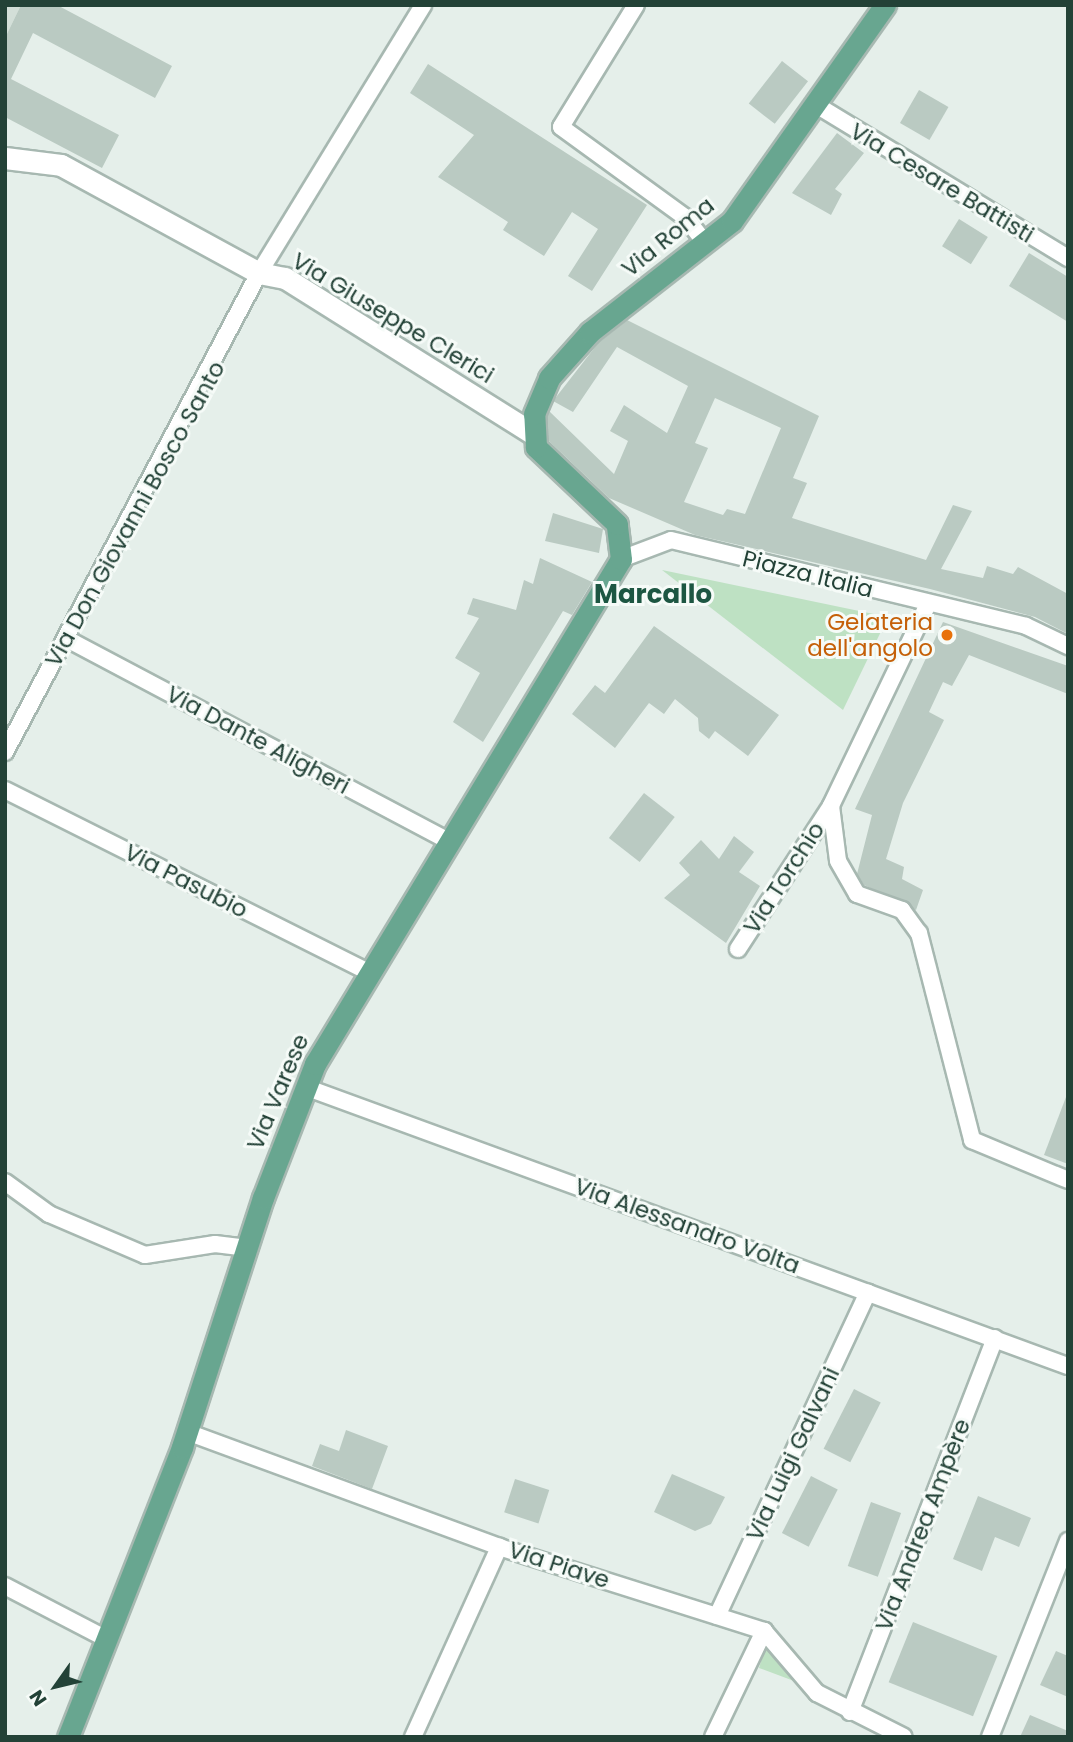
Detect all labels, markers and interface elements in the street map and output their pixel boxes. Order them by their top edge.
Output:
street label: Via Cesare Battisti [845,117,1039,249]
street label: Via Roma [616,191,720,283]
street label: Via Giuseppe Clerici [287,247,499,389]
street label: Via Don Giovanni Bosco Santo [39,356,231,672]
street label: Piazza Italia [740,544,876,604]
district label: Marcallo [594,579,712,611]
place label: Gelateria dell'angolo [807,608,933,662]
marker: Gelateria dell'angolo [939,627,955,643]
street label: Via Dante Aligheri [162,680,354,800]
street label: Via Torchio [738,817,830,939]
street label: Via Pasubio [120,838,252,924]
street label: Via Varese [241,1030,315,1154]
street label: Via Alessandro Volta [571,1172,803,1280]
street label: Via Luigi Galvani [741,1363,845,1545]
street label: Via Andrea Ampère [870,1415,976,1635]
street label: Via Piave [505,1536,613,1594]
north arrow [21,1651,91,1721]
text: N [23,1685,53,1712]

